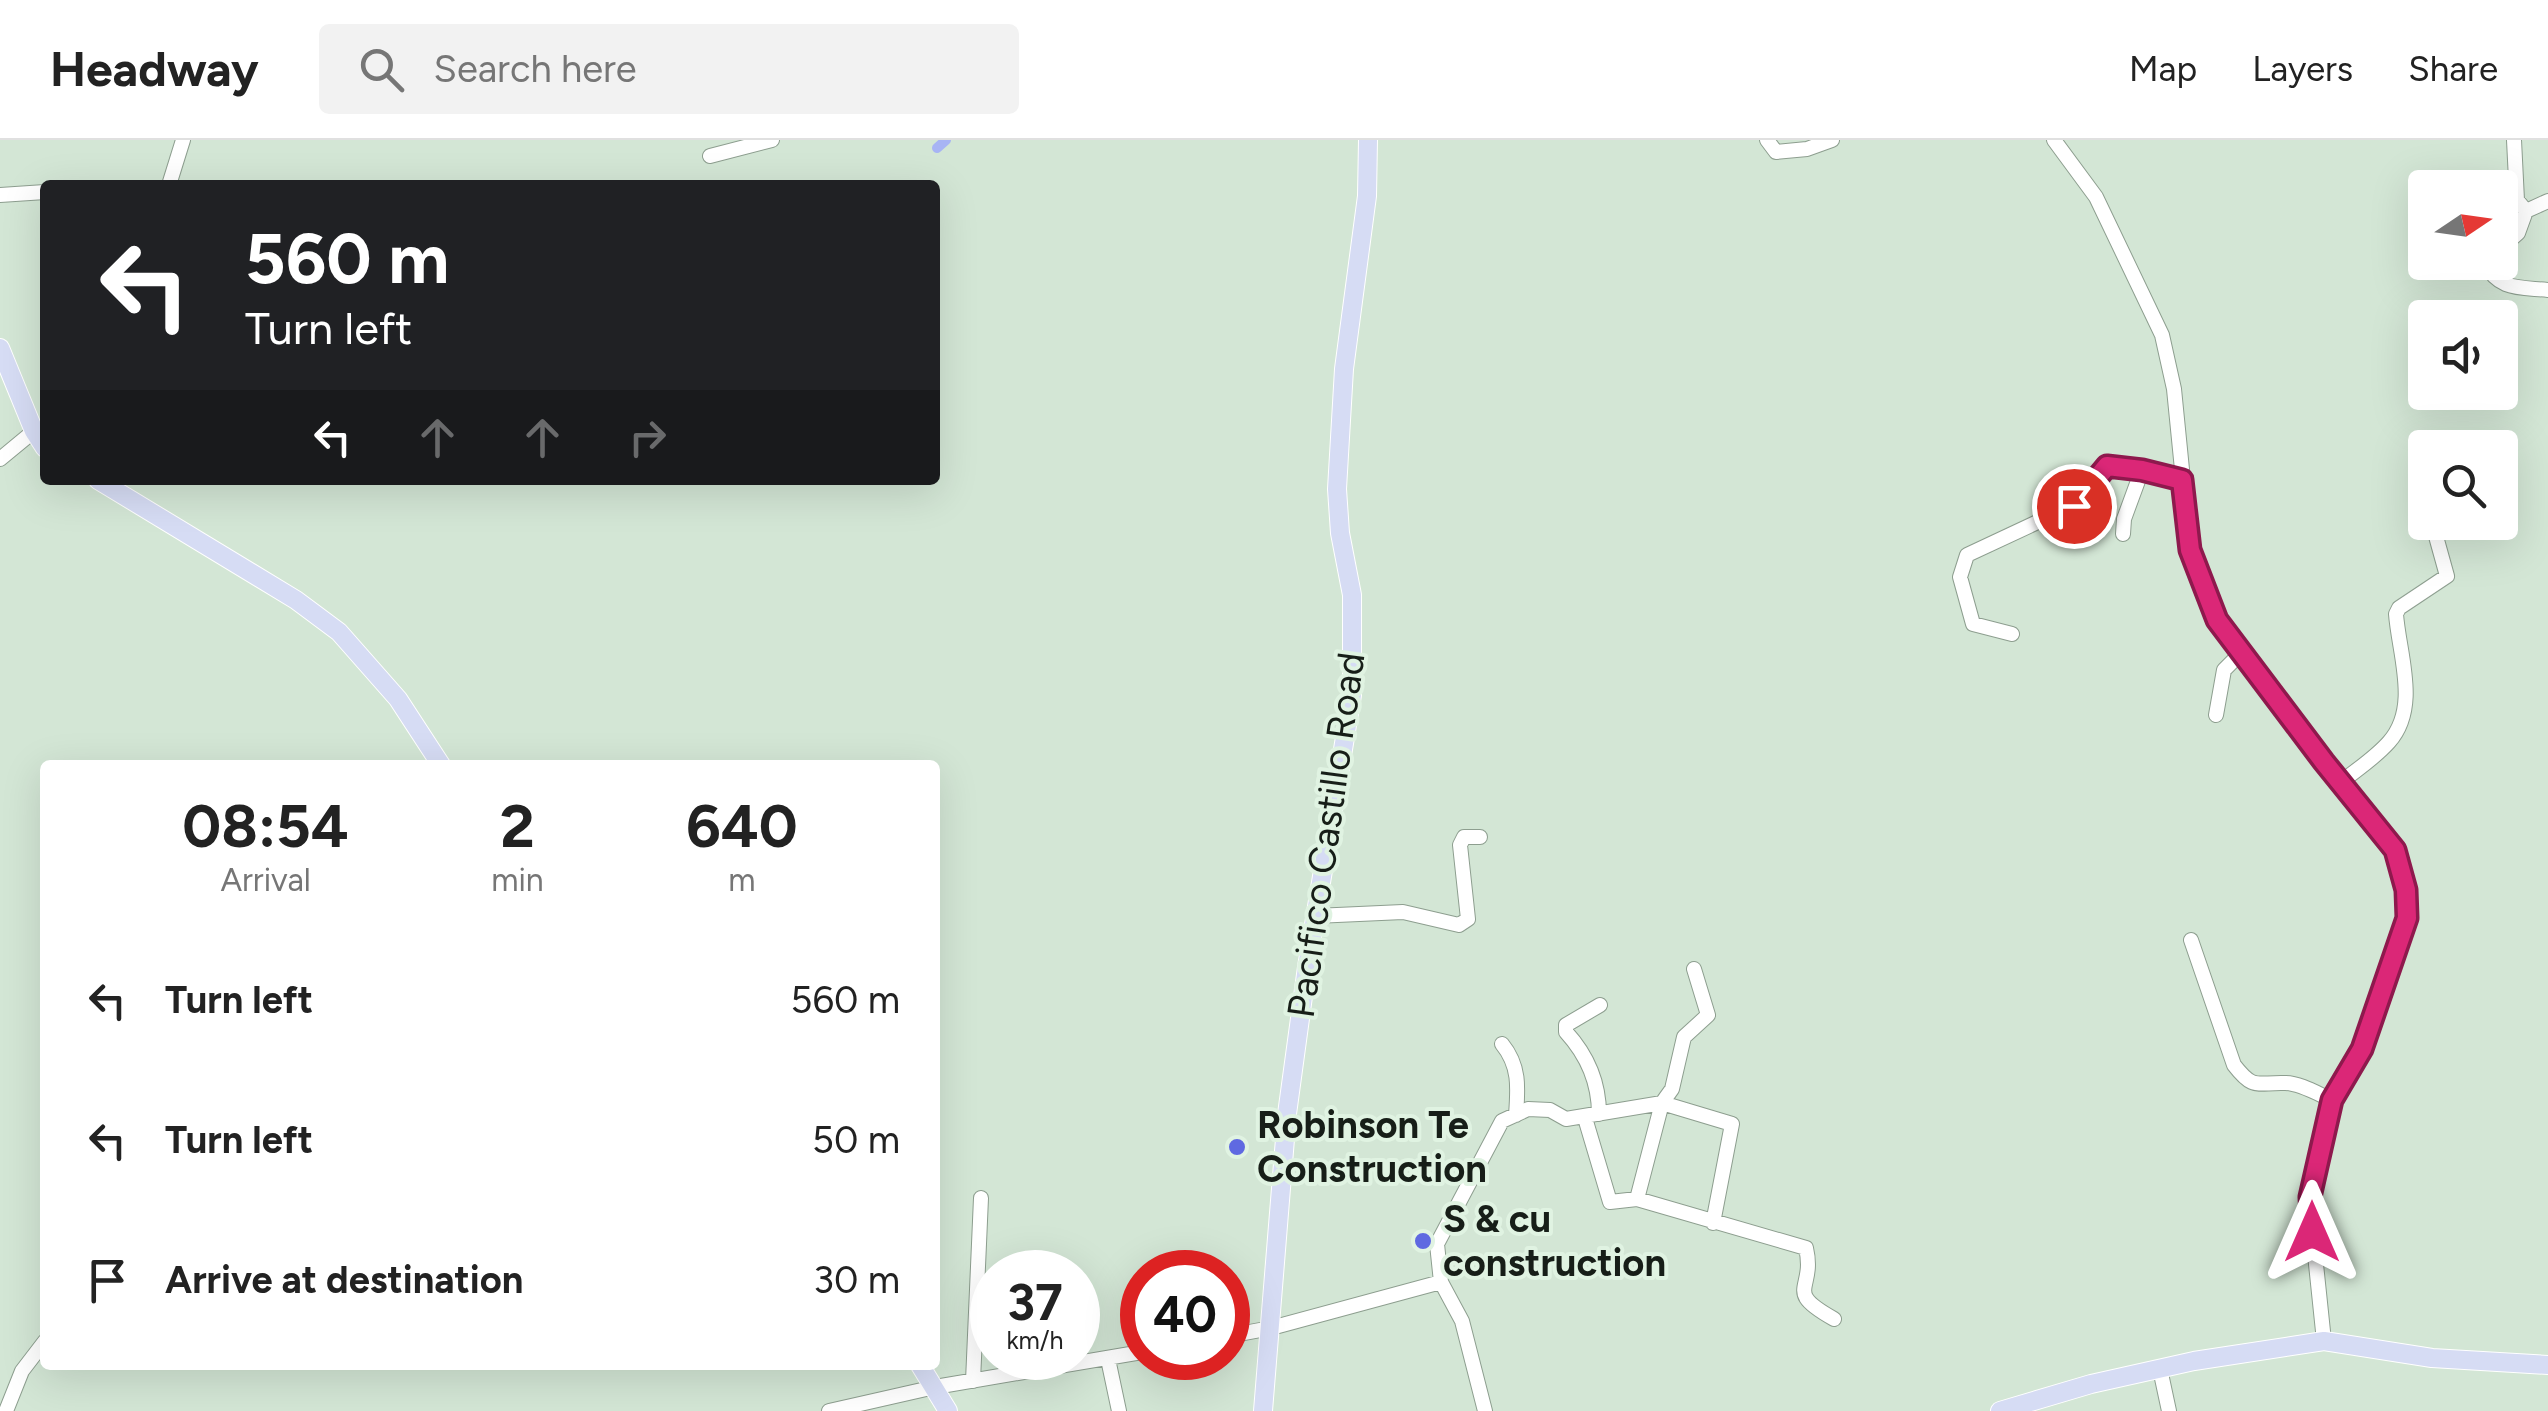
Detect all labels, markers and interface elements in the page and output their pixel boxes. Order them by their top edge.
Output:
search box [319,24,1019,114]
text: Headway [50,40,259,98]
icon: search [354,42,409,97]
text: Search here [434,46,637,92]
text: Map [2129,48,2197,90]
text: Layers [2252,48,2353,90]
text: Share [2408,48,2498,90]
north arrow [2408,170,2518,280]
map controls [2408,170,2518,540]
text: 560 m [245,216,449,301]
icon: left [80,220,210,350]
button: sound [2408,300,2518,410]
text: Turn left [245,301,412,355]
icon: left [305,410,360,465]
icon: ahead [410,410,465,465]
icon: ahead [515,410,570,465]
icon: right [620,410,675,465]
button: search [2408,430,2518,540]
pin [2032,464,2117,549]
icon: arrive [2047,479,2102,534]
street label: Pacifico Castillo Road [1278,649,1374,1021]
text: 08:54 [182,790,349,862]
text: 2 [500,790,535,862]
text: 640 [686,790,798,862]
text: Arrival [220,861,311,899]
text: min [491,861,544,899]
text: m [728,861,755,899]
icon: left [80,973,135,1028]
text: Turn left [165,977,313,1023]
text: 560 m [791,977,900,1023]
place label: Robinson Te Construction [1257,1102,1487,1192]
icon: left [80,1113,135,1168]
text: Turn left [165,1117,313,1163]
text: 50 m [812,1117,900,1163]
marker: Robinson Te Construction [1226,1136,1248,1158]
position arrow [2260,1180,2364,1284]
place label: S & cu construction [1443,1196,1666,1286]
marker: S & cu construction [1412,1230,1434,1252]
speed limit sign: 40 [1120,1250,1250,1380]
icon: arrive [80,1253,135,1308]
text: Arrive at destination [165,1257,523,1303]
text: 30 m [813,1257,900,1303]
text: 37 [1007,1272,1063,1333]
text: km/h [1006,1325,1064,1355]

